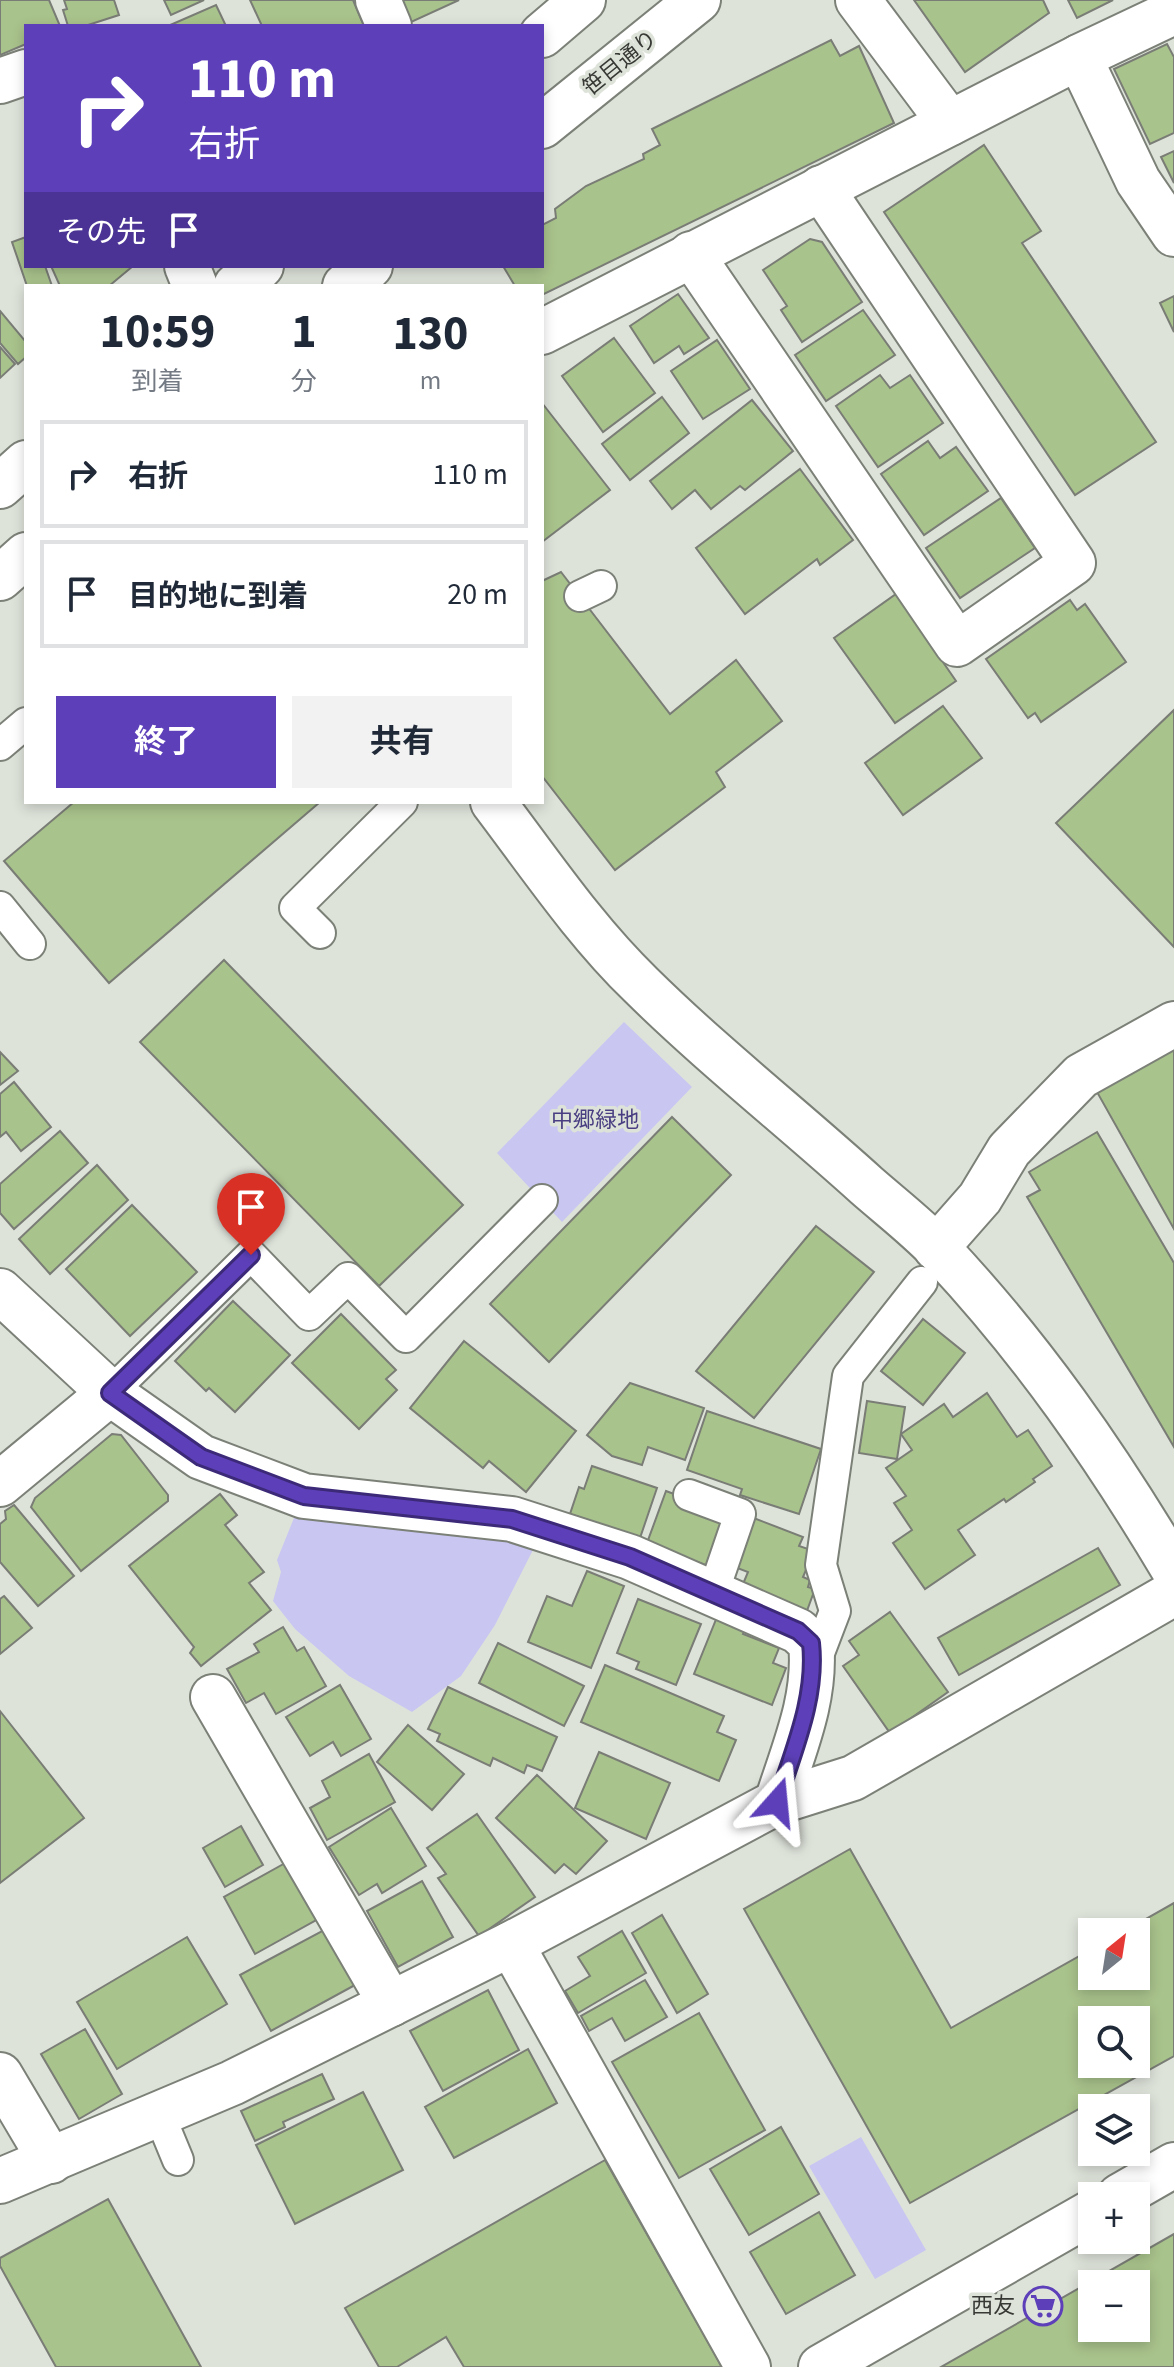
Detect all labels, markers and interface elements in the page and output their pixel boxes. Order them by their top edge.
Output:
street label: 笹目通り [576,23,664,103]
text: 110 m [188,40,336,119]
icon: right [56,56,160,160]
text: 右折 [188,119,260,170]
icon: arrive [162,208,206,252]
text: その先 [56,211,146,254]
text: 10:59 [100,298,215,366]
text: 1 [291,298,317,366]
text: 130 [392,300,468,368]
text: m [420,362,441,399]
text: 到着 [131,363,183,400]
text: 分 [291,363,317,400]
icon: right [60,452,104,496]
text: 110 m [432,453,508,496]
text: 右折 [128,455,188,498]
icon: arrive [60,572,104,616]
text: 20 m [447,573,508,616]
text: 目的地に到着 [128,575,308,618]
button: 終了 [56,696,276,788]
button: 共有 [292,696,512,788]
park label: 中郷緑地 [551,1104,639,1136]
pin [217,1173,285,1255]
icon: arrive [229,1185,273,1229]
position arrow [735,1760,819,1844]
north arrow [1078,1918,1150,1990]
map controls [1078,1918,1150,2342]
button: search [1078,2006,1150,2078]
button: layers [1078,2094,1150,2166]
button: + [1078,2182,1150,2254]
button: − [1078,2270,1150,2342]
supermarket icon: 西友 [1022,2285,1064,2327]
place label: 西友 [971,2290,1015,2322]

